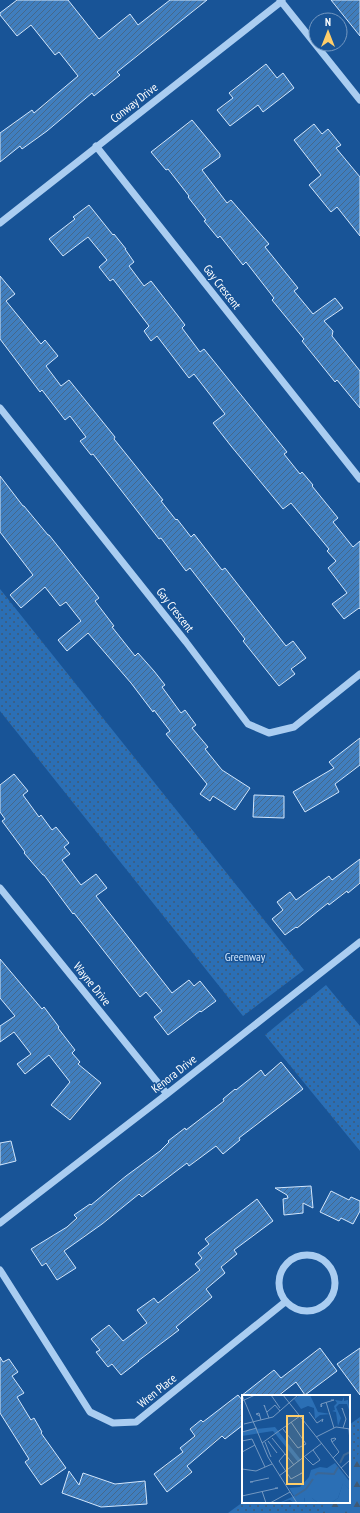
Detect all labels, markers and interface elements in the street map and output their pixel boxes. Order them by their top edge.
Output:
north arrow [308,12,348,52]
text: N [325,15,331,29]
street label: Conway Drive [107,79,160,126]
street label: Gay Crescent [200,261,245,313]
street label: Gay Crescent [153,584,198,636]
park label: Greenway [225,949,266,964]
street label: Wayne Drive [70,959,114,1008]
street label: Kenora Drive [148,1051,199,1096]
street label: Wren Place [134,1370,179,1411]
inset map [242,1395,350,1503]

